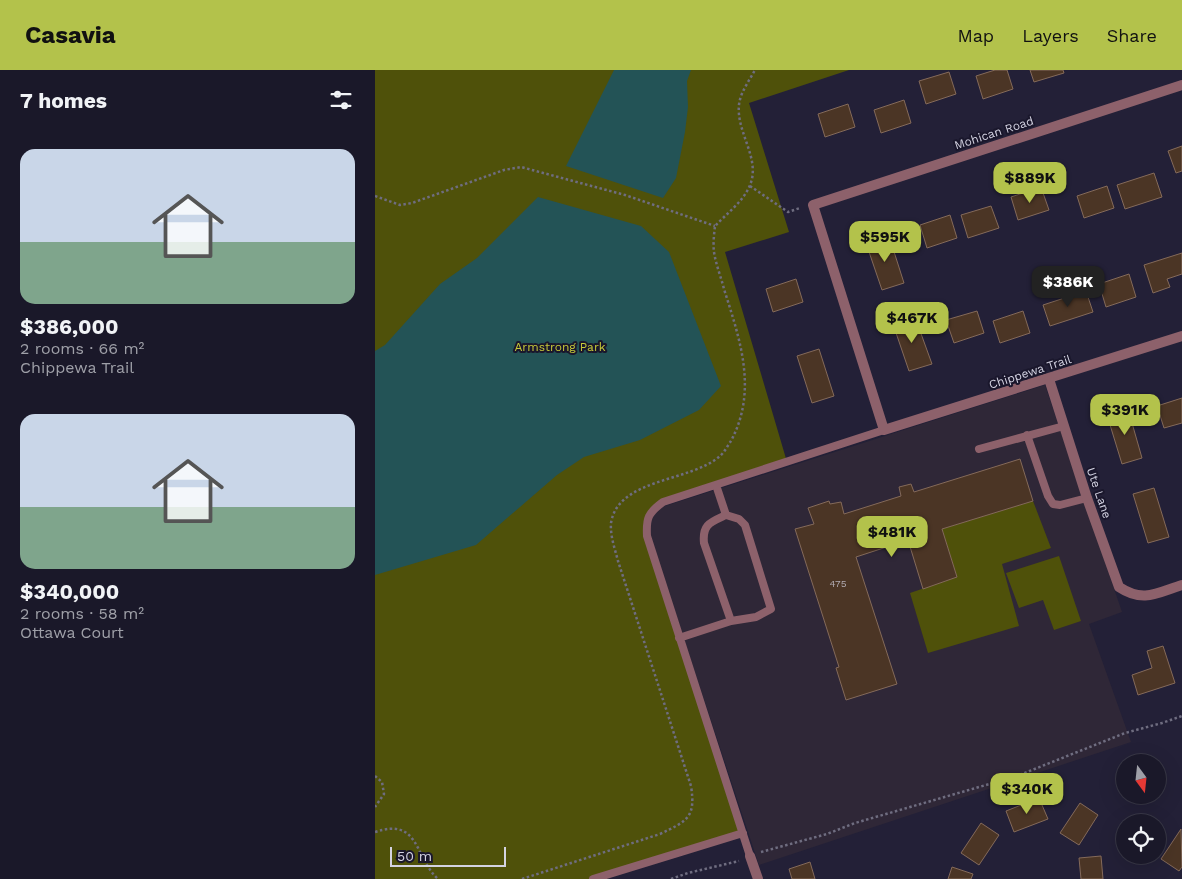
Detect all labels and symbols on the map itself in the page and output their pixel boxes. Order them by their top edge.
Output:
street label: Mohican Road [953,114,1035,152]
pin: $889K [995,162,1065,204]
pin: $595K [850,220,920,263]
pin: $386K [1033,266,1103,308]
pin: $467K [877,302,947,344]
park label: Armstrong Park [514,340,606,354]
street label: Chippewa Trail [987,352,1073,392]
pin: $391K [1090,394,1160,436]
street label: Ute Lane [1084,466,1114,520]
pin: $481K [857,516,927,558]
house number: 475 [829,578,847,589]
north arrow [1116,754,1166,804]
pin: $340K [992,772,1062,815]
scale bar [390,844,506,867]

